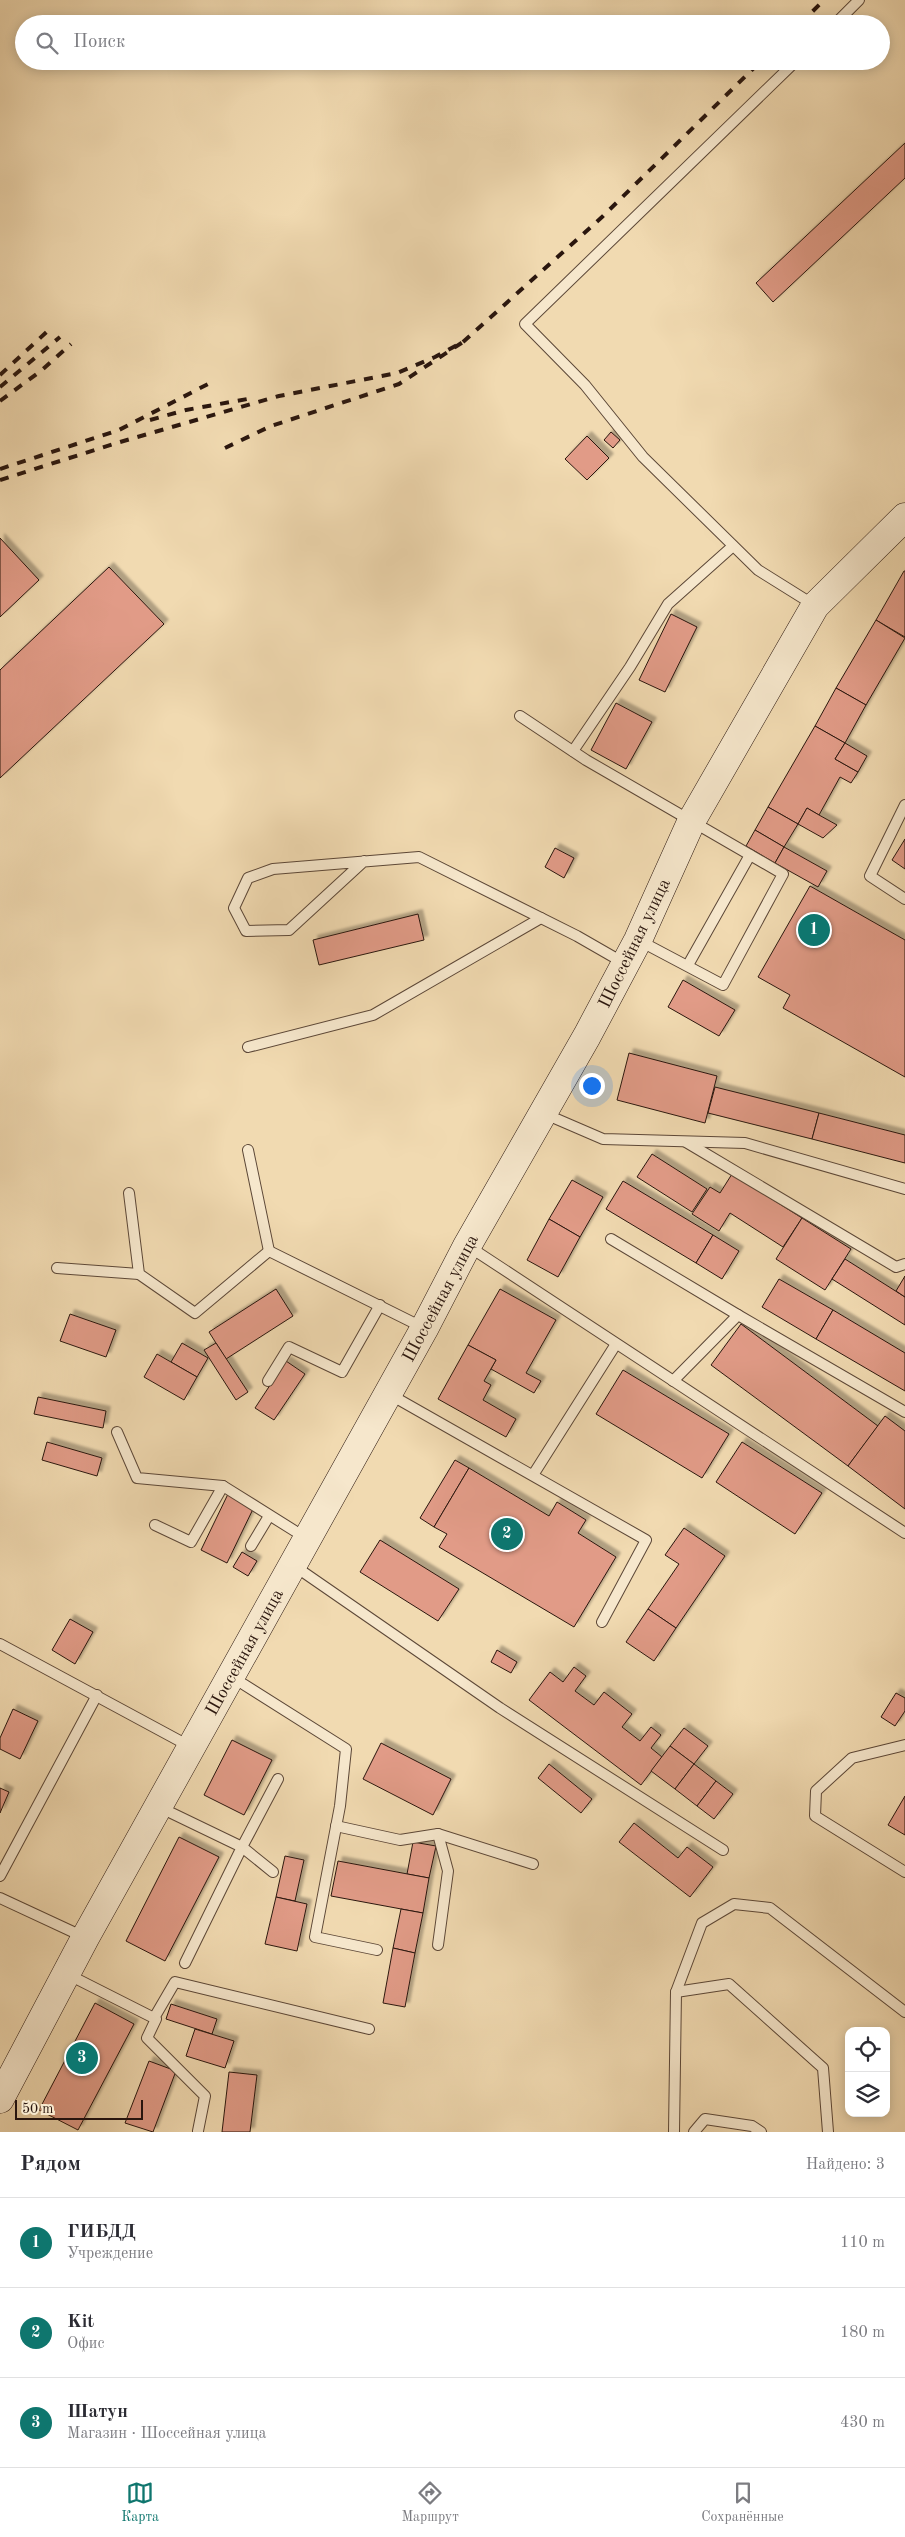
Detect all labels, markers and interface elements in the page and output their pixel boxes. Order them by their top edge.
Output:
search box [15,15,890,70]
icon: search [33,29,61,57]
text: Поиск [73,33,125,52]
street label: Шоссейная улица [596,876,674,1011]
pin: 1 [798,911,830,949]
your location [579,1073,605,1099]
street label: Шоссейная улица [400,1232,482,1365]
pin: 2 [491,1515,523,1553]
street label: Шоссейная улица [203,1586,287,1719]
map controls [845,2027,890,2117]
button: locate [845,2027,890,2072]
pin: 3 [66,2039,98,2077]
button: layers [845,2072,890,2117]
scale bar [15,2097,142,2120]
text: 50 m [22,2102,53,2116]
text: Рядом [20,2154,81,2175]
text: Найдено: 3 [806,2157,885,2173]
text: ГИБДД [67,2223,136,2242]
text: 1 [31,2235,41,2251]
text: 110 m [840,2235,885,2251]
text: Учреждение [67,2246,153,2262]
text: Kit [67,2313,94,2332]
text: 2 [31,2325,41,2341]
text: 180 m [840,2325,885,2341]
text: Офис [67,2336,104,2352]
text: Шатун [67,2403,128,2422]
text: 3 [31,2415,41,2431]
text: 430 m [840,2415,885,2431]
text: Магазин · Шоссейная улица [67,2426,266,2442]
tab: Карта [121,2479,159,2526]
tab: Маршрут [401,2479,459,2526]
tab: Сохранённые [701,2479,784,2526]

